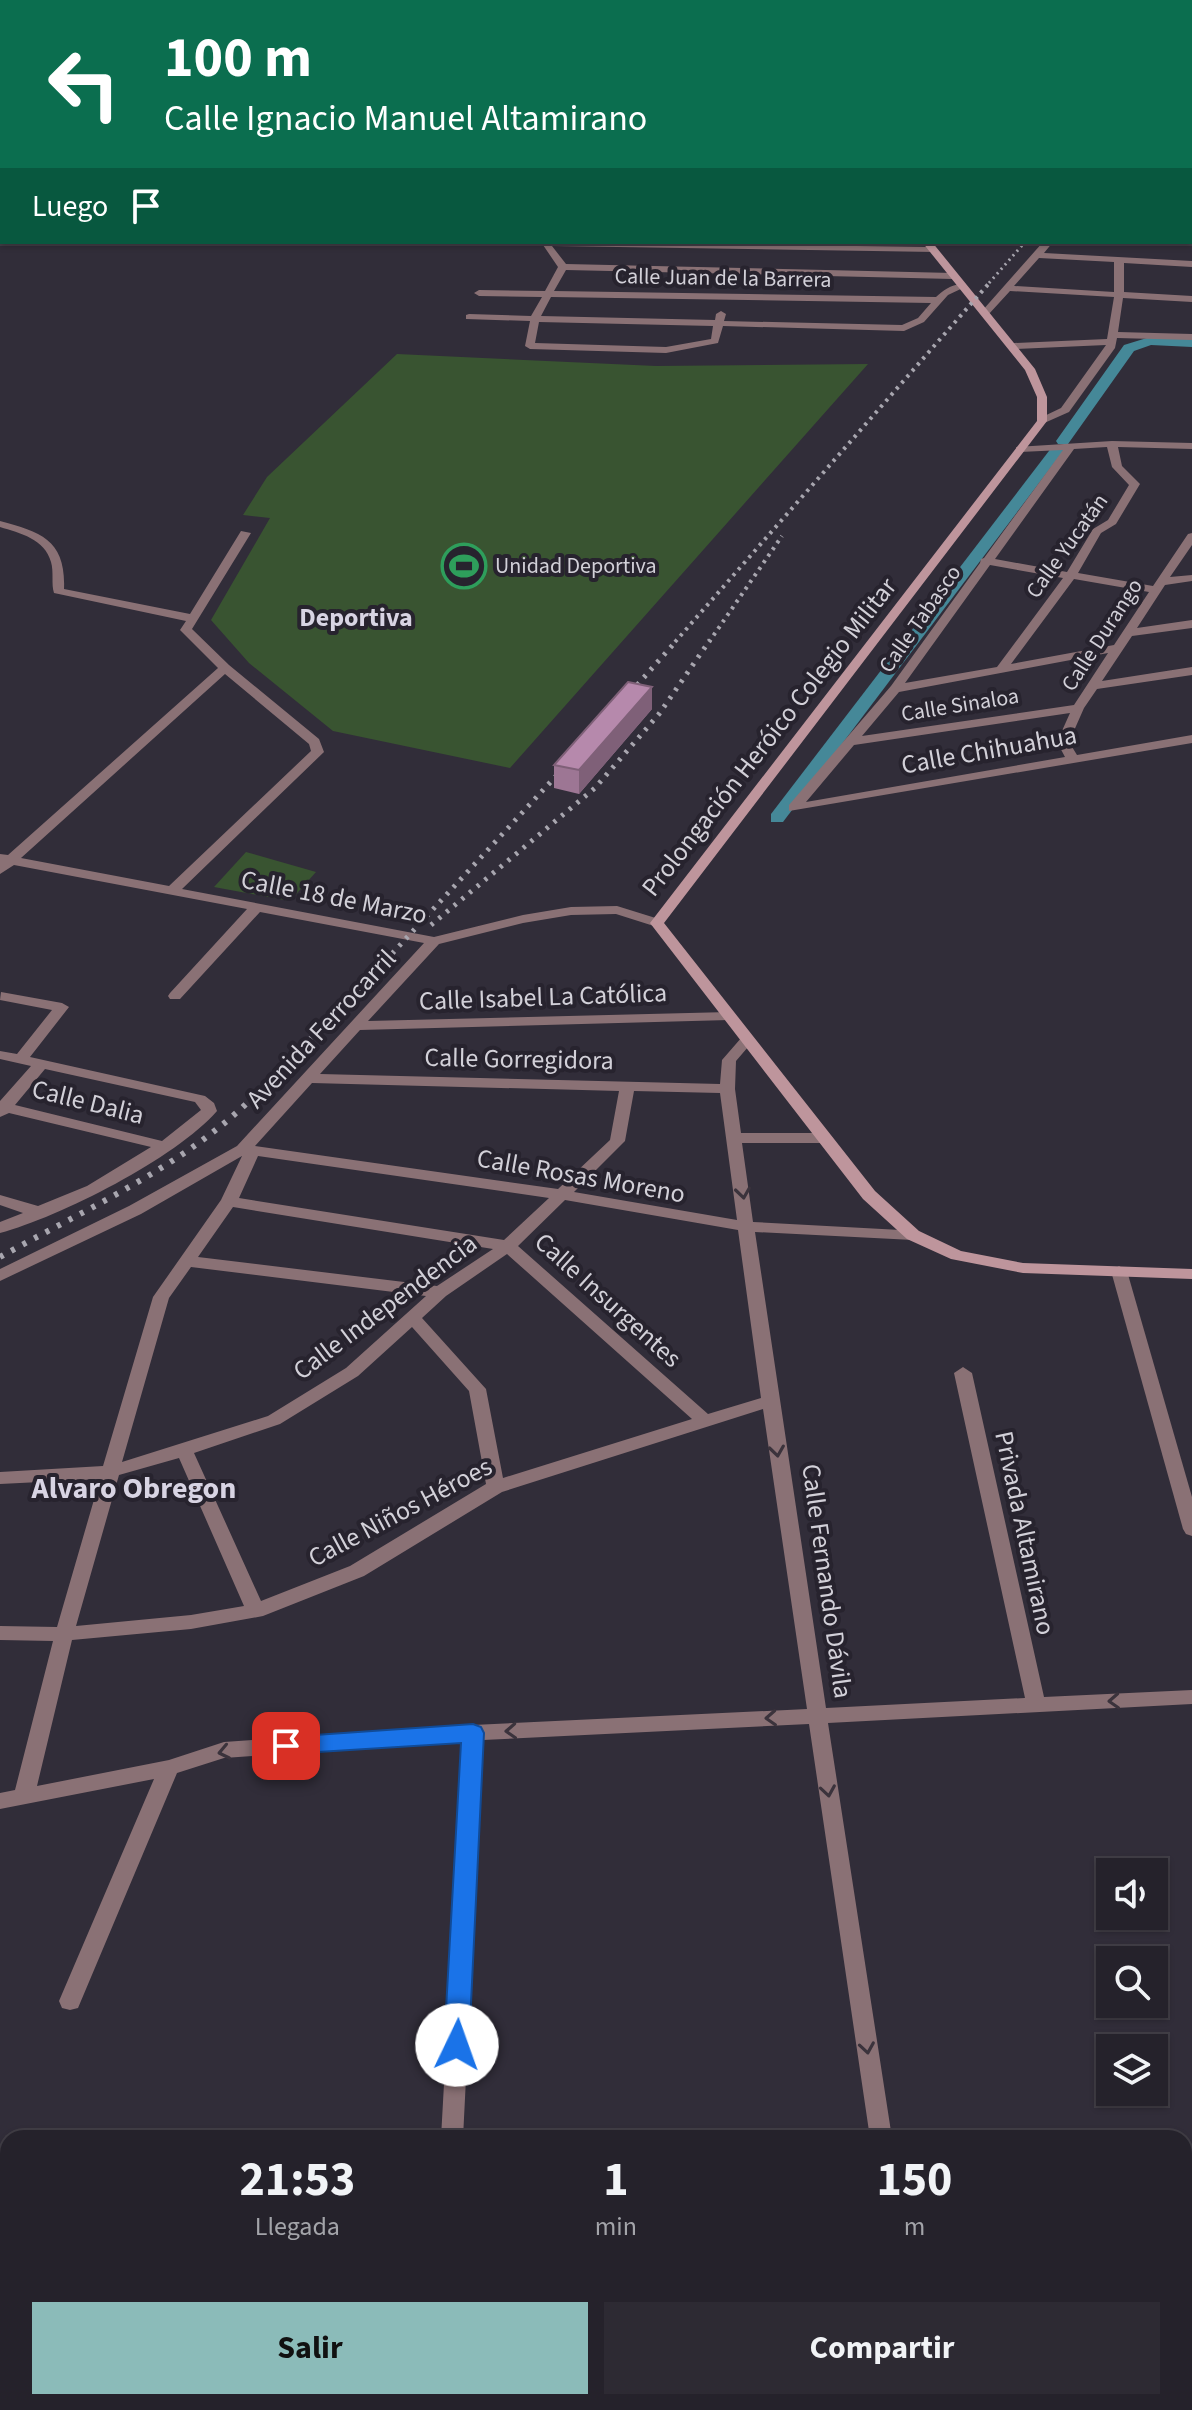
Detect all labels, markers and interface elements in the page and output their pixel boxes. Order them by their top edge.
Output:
text: 100 m [164,19,312,98]
icon: left [32,32,136,136]
text: Calle Ignacio Manuel Altamirano [164,93,647,144]
icon: arrive [124,184,168,228]
text: Luego [32,185,108,228]
street label: Calle Juan de la Barrera [614,260,832,296]
street label: Calle Yucatán [1018,487,1116,605]
sports icon: Unidad Deportiva [440,542,488,590]
place label: Unidad Deportiva [495,550,657,582]
street label: Calle Tabasco [871,559,969,679]
street label: Prolongación Heróico Colegio Militar [633,569,906,904]
street label: Calle Durango [1054,572,1150,698]
district label: Deportiva [299,599,413,636]
street label: Calle Sinaloa [899,680,1021,730]
street label: Calle Chihuahua [898,716,1080,784]
street label: Calle 18 de Marzo [238,861,430,933]
street label: Avenida Ferrocarril [237,941,405,1117]
street label: Calle Isabel La Católica [418,974,668,1020]
street label: Calle Gorregidora [424,1039,614,1079]
street label: Calle Dalia [28,1070,148,1134]
street label: Calle Rosas Moreno [474,1139,688,1213]
one-way arrow [734,1186,751,1200]
street label: Calle Insurgentes [526,1224,690,1376]
street label: Calle Independencia [285,1225,485,1389]
street label: Privada Altamirano [985,1428,1065,1638]
one-way arrow [768,1444,785,1458]
street label: Calle Niños Héroes [302,1448,499,1576]
street label: Calle Fernando Dávila [792,1461,862,1701]
district label: Alvaro Obregon [31,1467,236,1510]
one-way arrow [1107,1692,1120,1709]
one-way arrow [764,1709,777,1726]
pin [252,1712,320,1780]
one-way arrow [504,1723,517,1740]
icon: arrive [264,1724,308,1768]
one-way arrow [217,1742,230,1759]
one-way arrow [819,1784,836,1798]
map controls [1096,1858,1168,2106]
button: sound [1096,1858,1168,1930]
button: search [1096,1946,1168,2018]
position arrow [415,2003,499,2087]
button: layers [1096,2034,1168,2106]
one-way arrow [858,2041,875,2055]
text: 21:53 [239,2146,355,2214]
text: 1 [603,2146,629,2214]
text: 150 [876,2146,952,2214]
text: Llegada [255,2208,340,2245]
text: min [595,2208,637,2245]
text: m [904,2208,925,2245]
button: Salir [32,2302,588,2394]
button: Compartir [604,2302,1160,2394]

